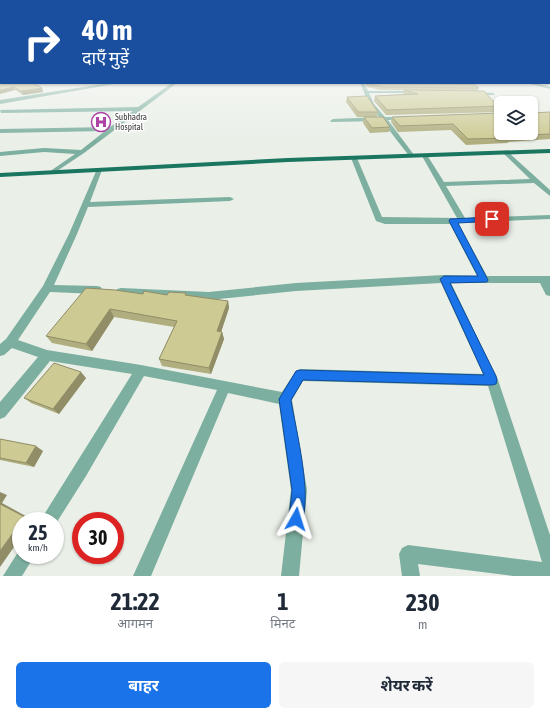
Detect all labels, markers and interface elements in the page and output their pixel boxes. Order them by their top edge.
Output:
text: 40 m [82,14,132,46]
icon: right [16,16,68,68]
text: दाएँ मुड़ें [82,47,129,68]
map controls [494,96,538,140]
button: layers [494,96,538,140]
hospital icon: Subhadra Hospital [90,111,112,133]
place label: Subhadra Hospital [115,112,147,132]
pin [475,202,509,236]
icon: arrive [481,208,503,230]
position arrow [275,498,317,540]
speed limit sign: 30 [72,512,124,564]
text: 25 [29,521,47,544]
text: km/h [28,542,48,553]
text: 21:22 [110,588,160,615]
text: 1 [277,588,288,615]
text: 230 [406,589,440,616]
text: आगमन [117,616,153,631]
text: मिनट [270,616,295,631]
text: m [418,617,427,632]
button: बाहर [16,662,271,708]
button: शेयर करें [279,662,534,708]

